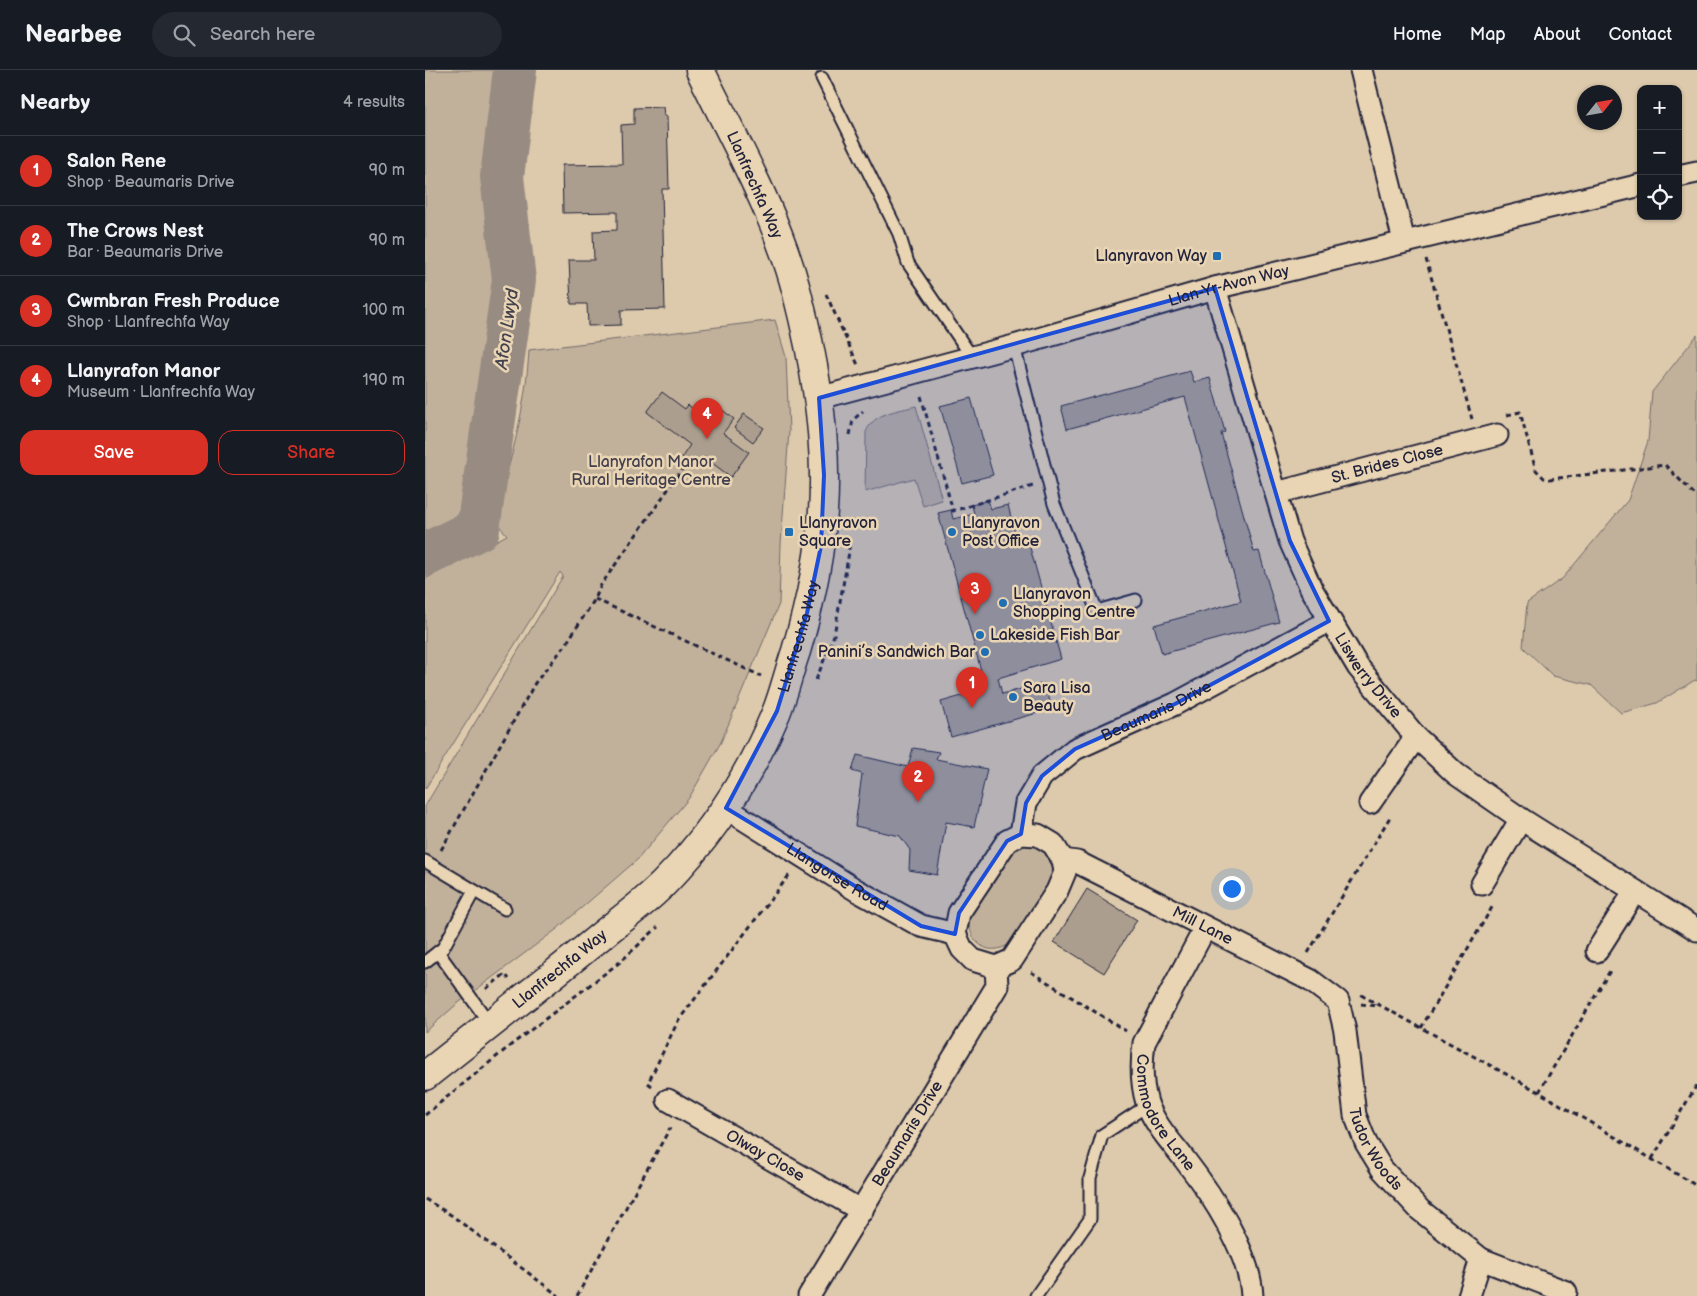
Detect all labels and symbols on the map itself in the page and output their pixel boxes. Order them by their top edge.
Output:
north arrow [1577,85,1622,130]
street label: Llanfrechfa Way [722,128,786,242]
place label: Llanyravon Way [1095,247,1208,266]
marker: Llanyravon Way [1211,250,1223,262]
street label: Llan-Yr-Avon Way [1166,261,1292,310]
water label: Afon Lwyd [491,287,523,371]
pin: 4 [691,398,723,439]
street label: St. Brides Close [1329,440,1446,488]
park label: Llanyrafon Manor Rural Heritage Centre [571,453,731,490]
place label: Llanyravon Square [799,514,877,551]
place label: Llanyravon Post Office [962,514,1040,551]
marker: Llanyravon Square [783,526,795,538]
marker: Llanyravon Post Office [946,526,958,538]
pin: 3 [959,573,991,614]
street label: Llanfrechfa Way [774,578,823,695]
place label: Llanyravon Shopping Centre [1013,585,1136,622]
marker: Llanyravon Shopping Centre [997,597,1009,609]
place label: Lakeside Fish Bar [990,626,1120,645]
marker: Lakeside Fish Bar [974,629,986,641]
street label: Liswerry Drive [1330,629,1406,722]
place label: Panini’s Sandwich Bar [818,643,975,662]
marker: Panini’s Sandwich Bar [979,646,991,658]
pin: 1 [956,667,988,708]
street label: Beaumaris Drive [1098,676,1215,746]
place label: Sara Lisa Beauty [1023,679,1091,716]
marker: Sara Lisa Beauty [1007,691,1019,703]
pin: 2 [902,761,934,802]
street label: Llangorse Road [783,839,891,915]
your location [1219,876,1245,902]
street label: Mill Lane [1169,902,1237,949]
street label: Llanfrechfa Way [509,925,611,1013]
street label: Commodore Lane [1132,1053,1200,1175]
street label: Beaumaris Drive [868,1077,947,1190]
street label: Tudor Woods [1345,1106,1406,1194]
street label: Olway Close [723,1126,808,1186]

